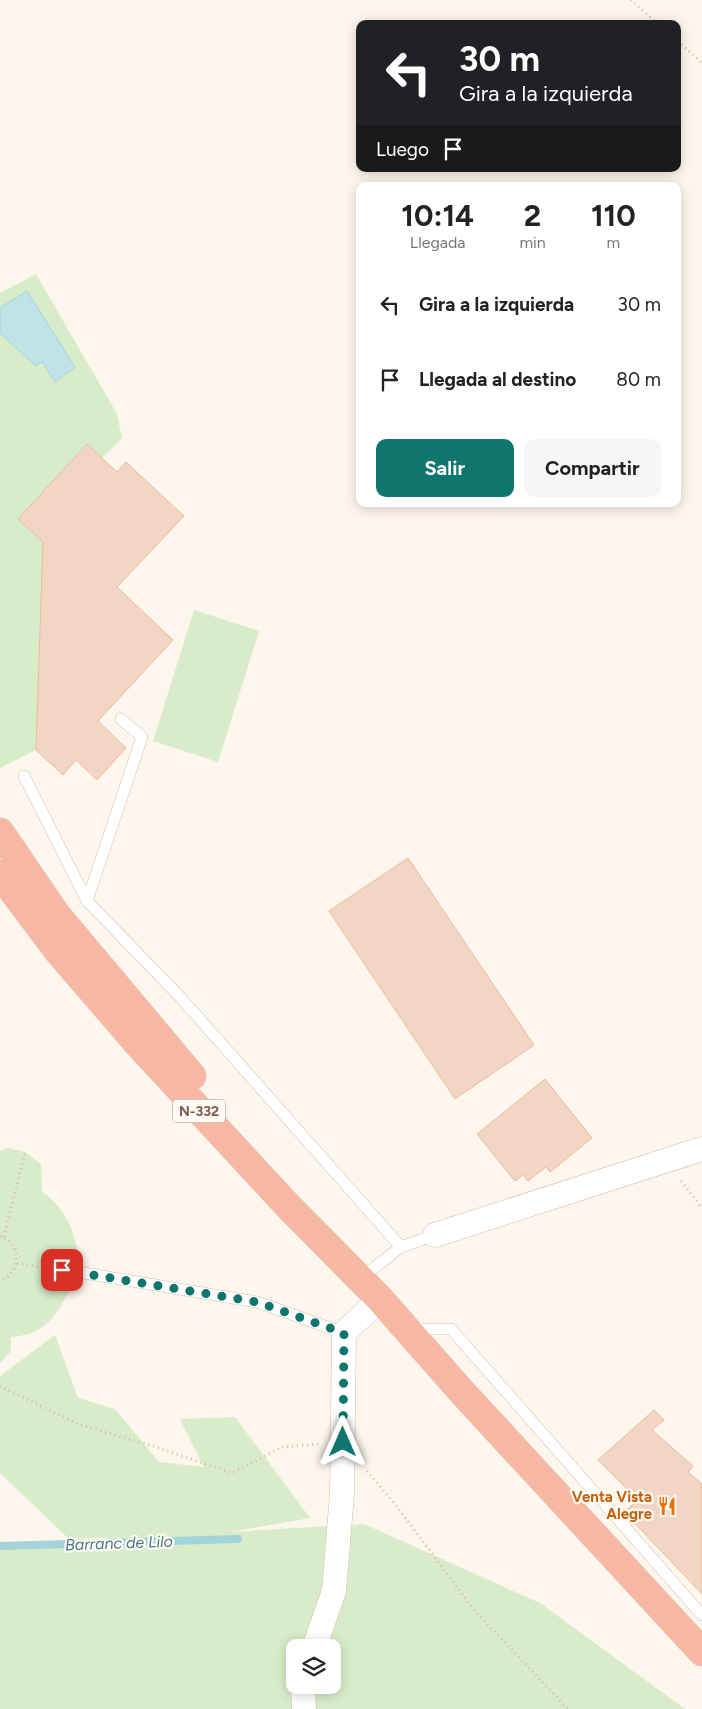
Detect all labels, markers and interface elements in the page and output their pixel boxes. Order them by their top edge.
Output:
text: 30 m [459,38,540,80]
icon: left [376,40,441,105]
text: Gira a la izquierda [459,80,633,107]
icon: arrive [439,135,467,163]
text: Luego [376,138,429,161]
text: 10:14 [401,197,474,234]
text: 2 [524,197,541,234]
text: 110 [591,197,636,234]
text: Llegada [410,233,466,252]
text: min [519,233,546,252]
text: m [607,233,620,252]
icon: left [376,291,404,319]
text: Gira a la izquierda [419,293,574,316]
text: 30 m [618,293,661,316]
icon: arrive [376,366,404,394]
text: Llegada al destino [419,368,576,391]
text: 80 m [616,368,661,391]
button: Salir [376,439,514,497]
button: Compartir [524,439,661,497]
road number: N-332 [173,1100,225,1122]
pin [41,1249,83,1291]
icon: arrive [48,1256,76,1284]
position arrow [316,1415,368,1467]
place label: Venta Vista Alegre [572,1488,653,1523]
restaurant icon: Venta Vista Alegre [656,1495,678,1517]
water label: Barranc de Lilo [65,1532,173,1554]
map controls [286,1639,341,1694]
button: layers [286,1639,341,1694]

